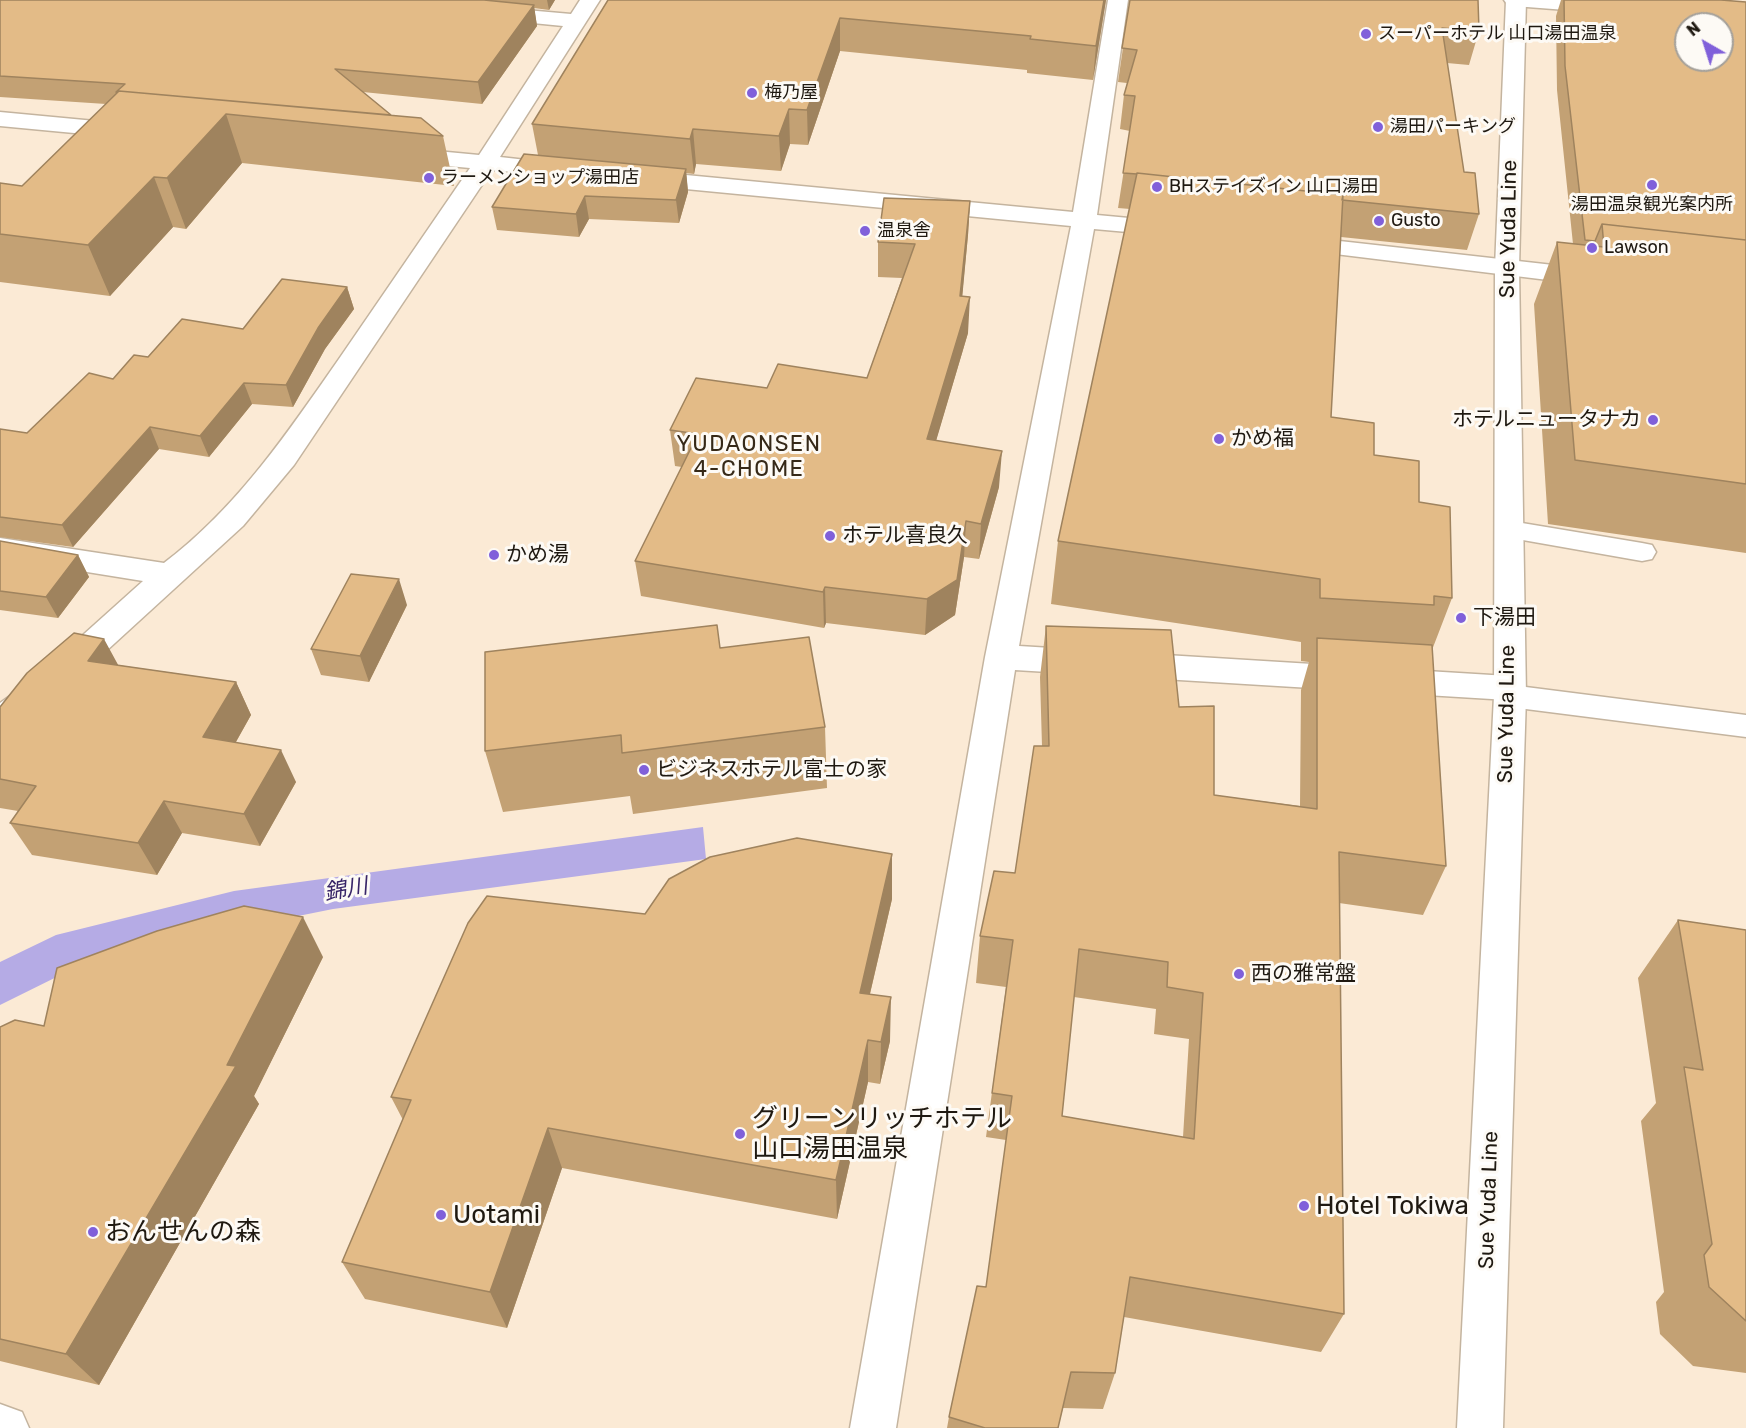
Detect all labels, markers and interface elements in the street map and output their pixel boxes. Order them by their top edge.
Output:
north arrow [1674,12,1734,72]
text: N [1683,18,1704,40]
place label: スーパーホテル 山口湯田温泉 [1378,23,1616,45]
marker: スーパーホテル 山口湯田温泉 [1359,27,1373,41]
place label: 梅乃屋 [764,82,818,104]
marker: 梅乃屋 [745,86,759,100]
place label: 湯田パーキング [1390,116,1516,138]
marker: 湯田パーキング [1371,120,1385,134]
street label: Sue Yuda Line [1495,160,1523,298]
place label: ラーメンショップ湯田店 [441,167,639,189]
marker: ラーメンショップ湯田店 [422,171,436,185]
place label: BHステイズイン 山口湯田 [1169,176,1378,198]
marker: 湯田温泉観光案内所 [1645,178,1659,192]
marker: BHステイズイン 山口湯田 [1150,180,1164,194]
place label: 湯田温泉観光案内所 [1571,194,1733,216]
place label: Gusto [1391,210,1441,232]
marker: Gusto [1372,214,1386,228]
place label: 温泉舎 [877,220,931,242]
marker: 温泉舎 [858,224,872,238]
place label: Lawson [1604,237,1669,259]
marker: Lawson [1585,241,1599,255]
place label: ホテルニュータナカ [1452,407,1641,433]
marker: ホテルニュータナカ [1646,413,1660,427]
place label: かめ福 [1231,426,1294,452]
district label: YUDAONSEN 4-CHOME [677,432,821,484]
marker: かめ福 [1212,432,1226,446]
place label: ホテル喜良久 [842,523,968,549]
marker: ホテル喜良久 [823,529,837,543]
place label: かめ湯 [506,542,569,568]
marker: かめ湯 [487,548,501,562]
place label: 下湯田 [1473,605,1536,631]
marker: 下湯田 [1454,611,1468,625]
street label: Sue Yuda Line [1493,645,1521,783]
place label: ビジネスホテル富士の家 [656,757,887,783]
marker: ビジネスホテル富士の家 [637,763,651,777]
water label: 錦川 [322,873,370,907]
place label: 西の雅常盤 [1251,961,1356,987]
marker: 西の雅常盤 [1232,967,1246,981]
place label: グリーンリッチホテル 山口湯田温泉 [752,1103,1012,1164]
marker: グリーンリッチホテル 山口湯田温泉 [733,1127,747,1141]
street label: Sue Yuda Line [1474,1131,1504,1269]
place label: Hotel Tokiwa [1316,1190,1469,1222]
place label: Uotami [453,1199,540,1231]
marker: Hotel Tokiwa [1297,1199,1311,1213]
marker: Uotami [434,1208,448,1222]
place label: おんせんの森 [105,1216,261,1248]
marker: おんせんの森 [86,1225,100,1239]

